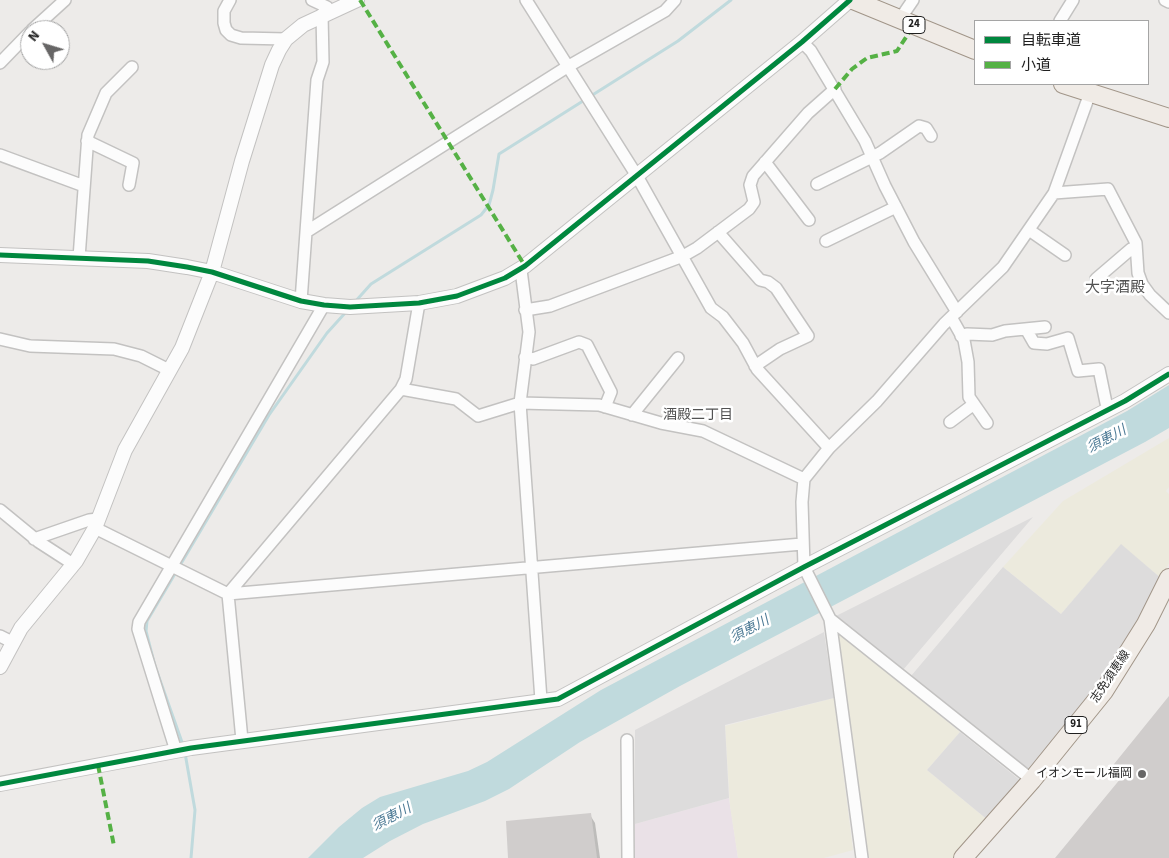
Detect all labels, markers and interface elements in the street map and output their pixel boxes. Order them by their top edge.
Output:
road number: 24 [903,16,925,34]
north arrow [20,20,70,70]
legend [974,20,1149,85]
text: N [23,26,45,46]
text: 自転車道 [1021,30,1081,51]
text: 小道 [1021,55,1051,76]
district label: 大字酒殿 [1085,280,1145,298]
district label: 酒殿二丁目 [663,408,733,424]
water label: 須恵川 [1085,423,1129,457]
water label: 須恵川 [728,613,772,647]
street label: 志免須恵線 [1088,648,1134,706]
road number: 91 [1065,716,1087,734]
place label: イオンモール福岡 [1036,767,1132,781]
marker: イオンモール福岡 [1136,768,1148,780]
water label: 須恵川 [370,801,414,835]

